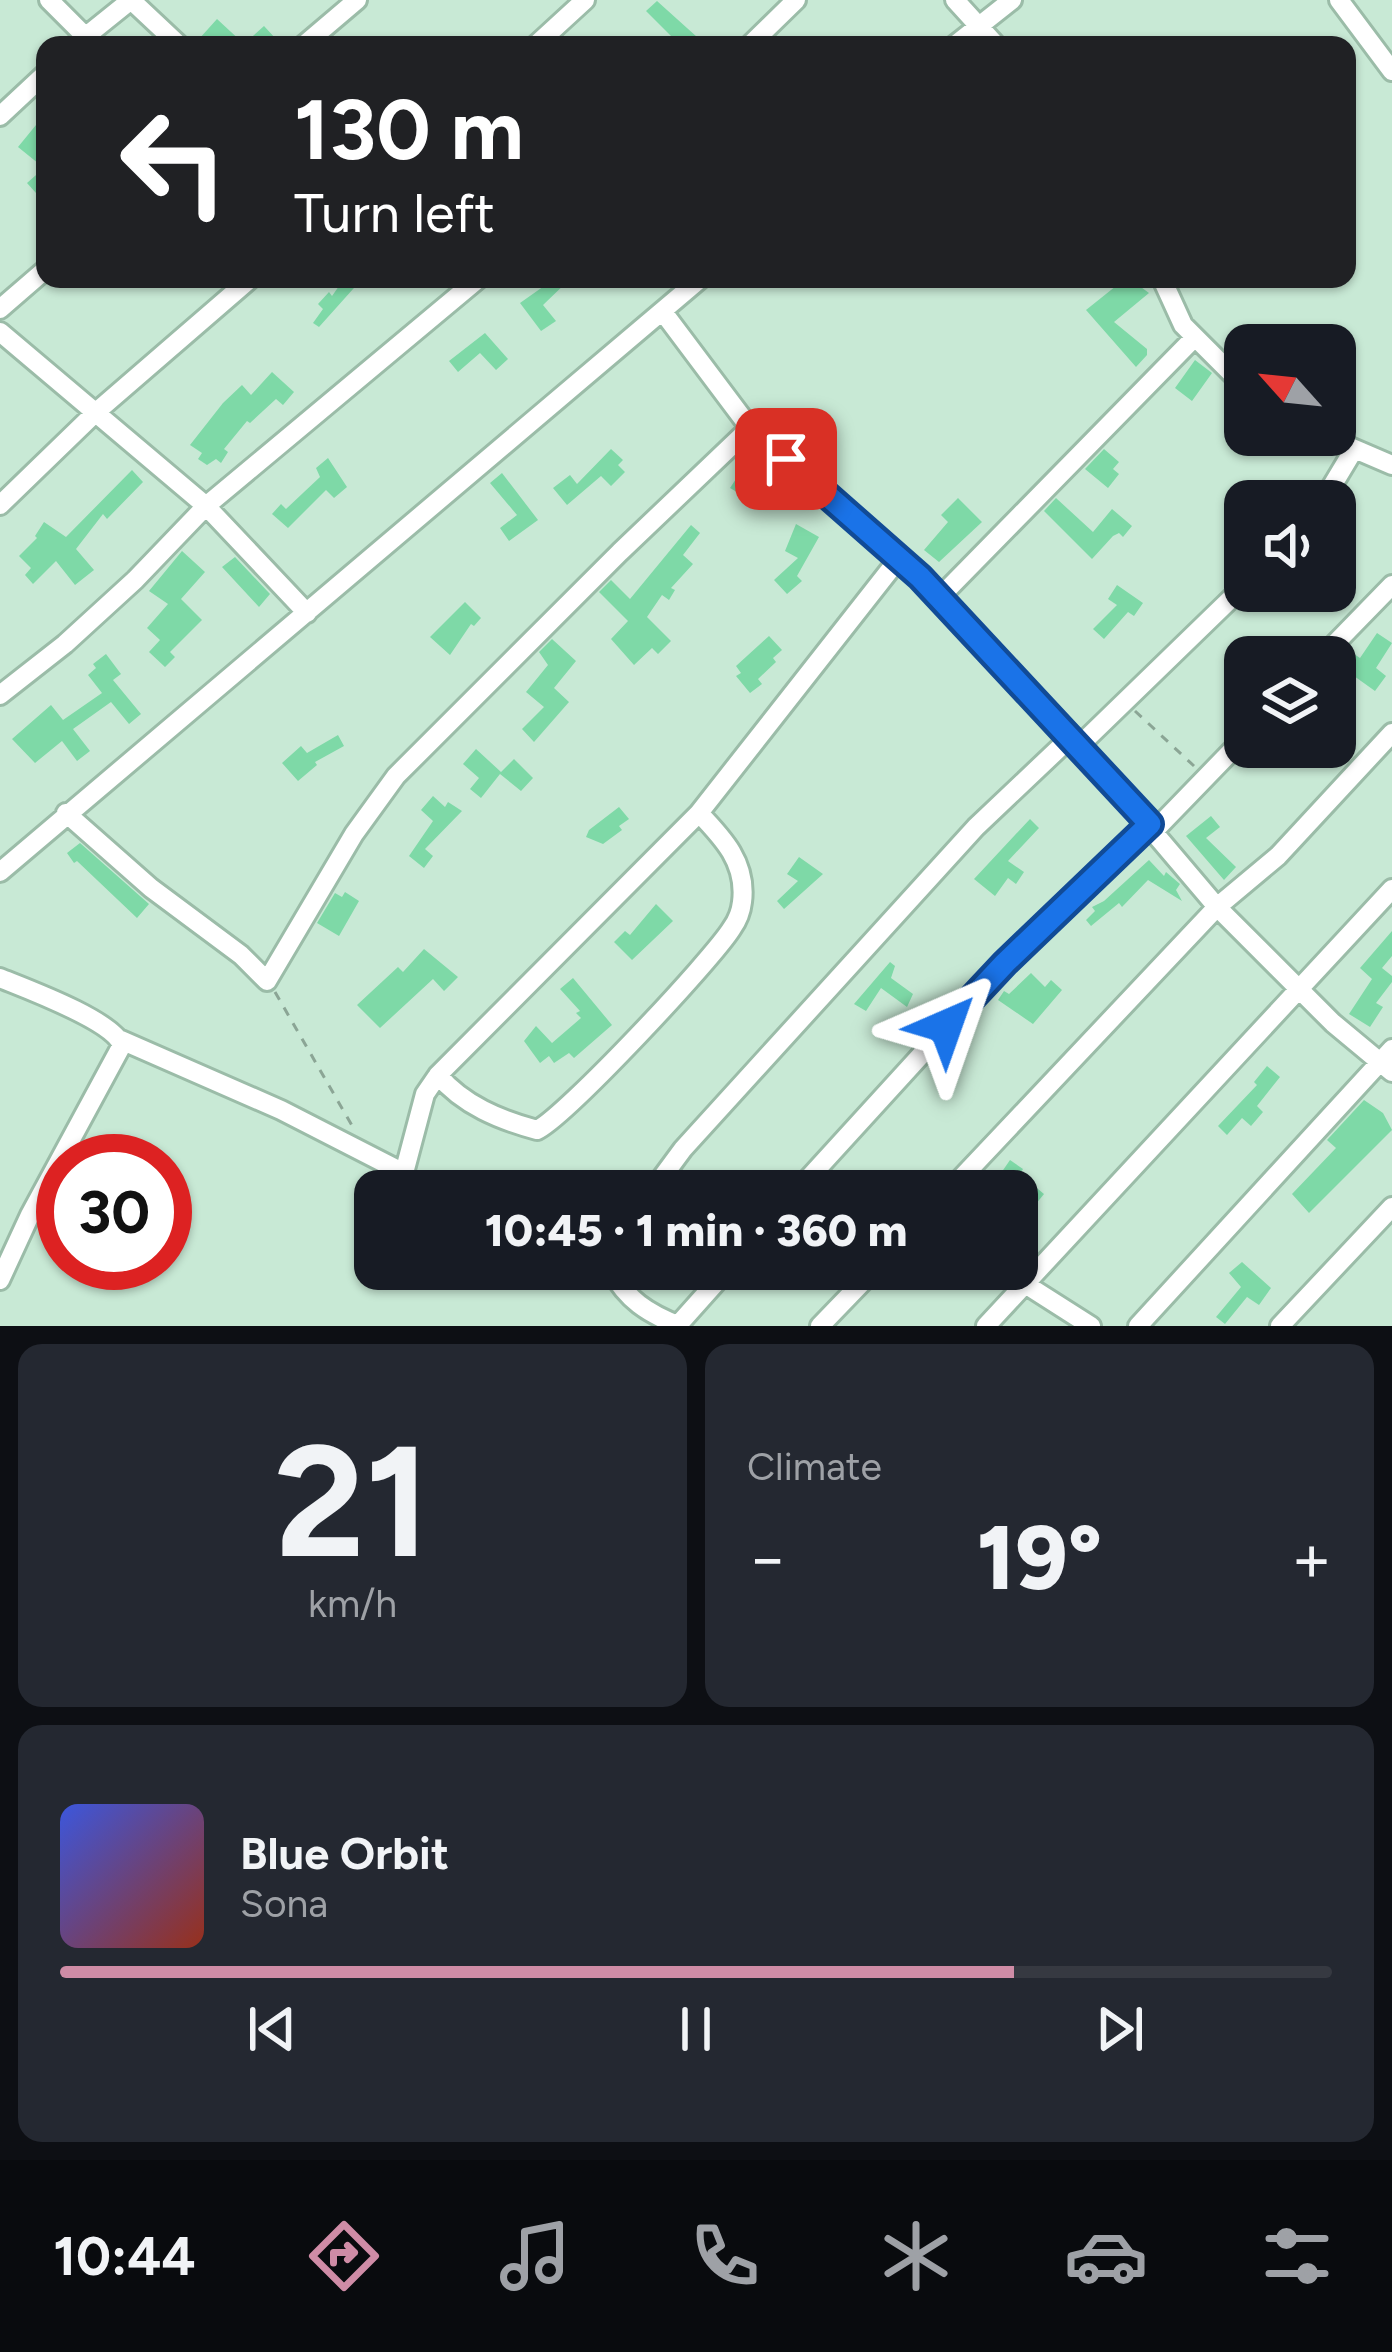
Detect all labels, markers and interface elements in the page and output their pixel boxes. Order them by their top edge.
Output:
text: 130 m [294,79,524,180]
icon: left [96,84,252,240]
text: Turn left [294,181,495,246]
north arrow [1224,324,1356,456]
map controls [1224,324,1356,768]
pin [735,408,837,510]
icon: arrive [753,426,819,492]
button: sound [1224,480,1356,612]
button: layers [1224,636,1356,768]
position arrow [883,963,1009,1089]
speed limit sign: 30 [36,1134,192,1290]
text: 10:45 · 1 min · 360 m [485,1203,907,1257]
text: 21 [274,1408,431,1595]
text: Climate [747,1443,882,1490]
text: 19° [977,1503,1102,1612]
text: − [747,1518,788,1598]
text: + [1291,1518,1332,1598]
text: km/h [308,1580,397,1627]
text: Blue Orbit [240,1826,449,1880]
text: Sona [240,1880,328,1927]
icon: previous [239,1996,305,2062]
icon: pause [663,1996,729,2062]
icon: next [1087,1996,1153,2062]
icon: directions [302,2214,386,2298]
icon: music [493,2214,577,2298]
icon: phone [683,2214,767,2298]
icon: climate [874,2214,958,2298]
icon: car [1064,2214,1148,2298]
icon: filters [1255,2214,1339,2298]
text: 10:44 [53,2224,196,2289]

